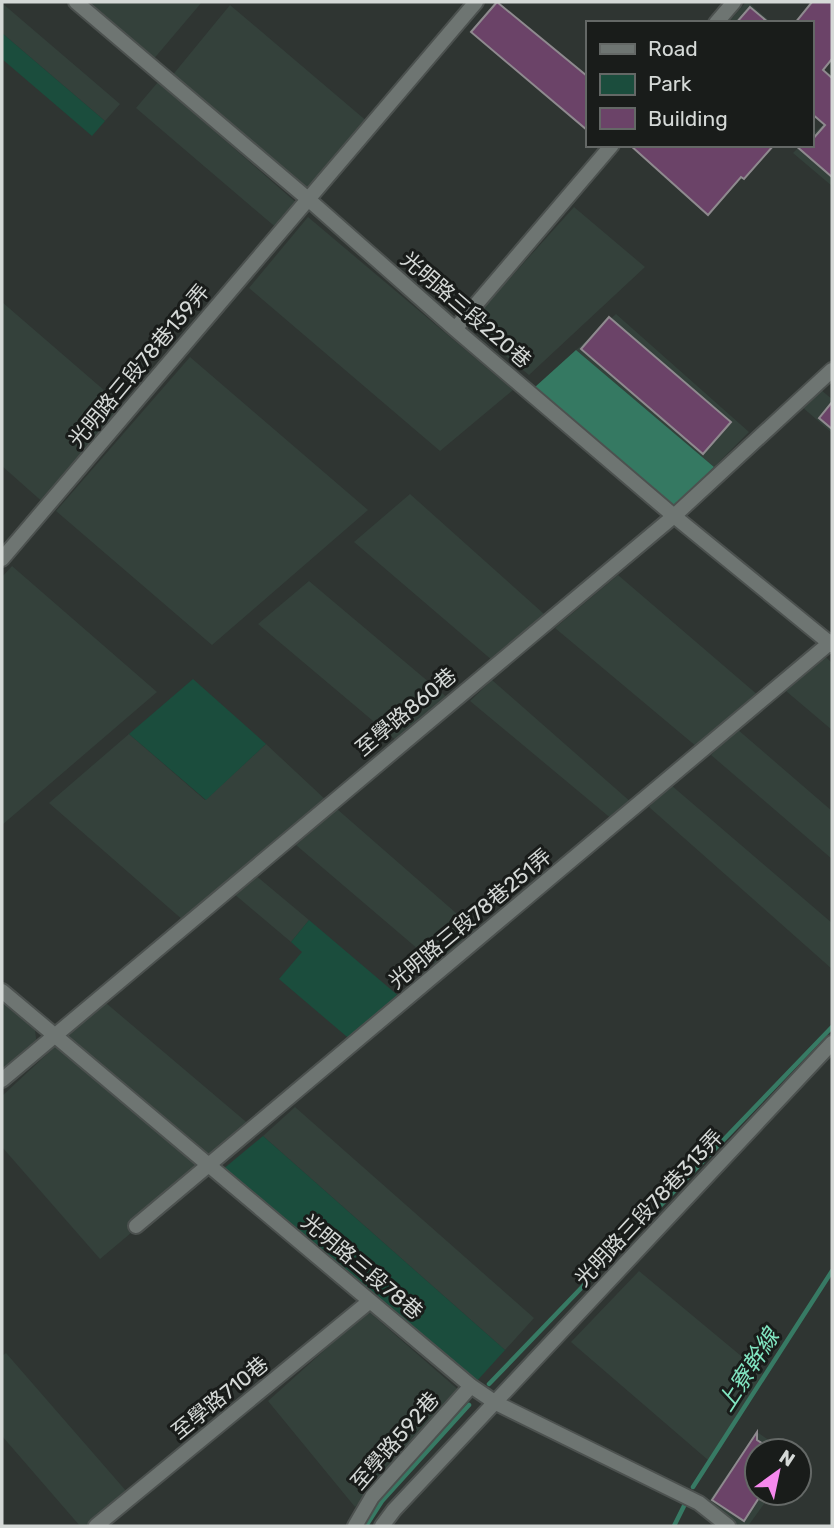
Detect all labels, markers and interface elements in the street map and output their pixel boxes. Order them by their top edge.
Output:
legend [586,21,813,147]
text: Road [648,36,698,61]
text: Park [648,71,692,96]
text: Building [648,106,728,131]
street label: 光明路三段220巷 [396,246,536,373]
street label: 光明路三段78巷139弄 [63,279,214,452]
street label: 至學路860巷 [350,662,461,761]
street label: 光明路三段78巷251弄 [383,843,556,994]
street label: 光明路三段78巷313弄 [570,1124,728,1291]
street label: 光明路三段78巷 [297,1209,428,1324]
water label: 上寮幹線 [711,1321,786,1416]
street label: 至學路710巷 [166,1351,273,1444]
street label: 至學路592巷 [345,1387,444,1495]
north arrow [743,1437,813,1507]
text: N [775,1445,799,1472]

